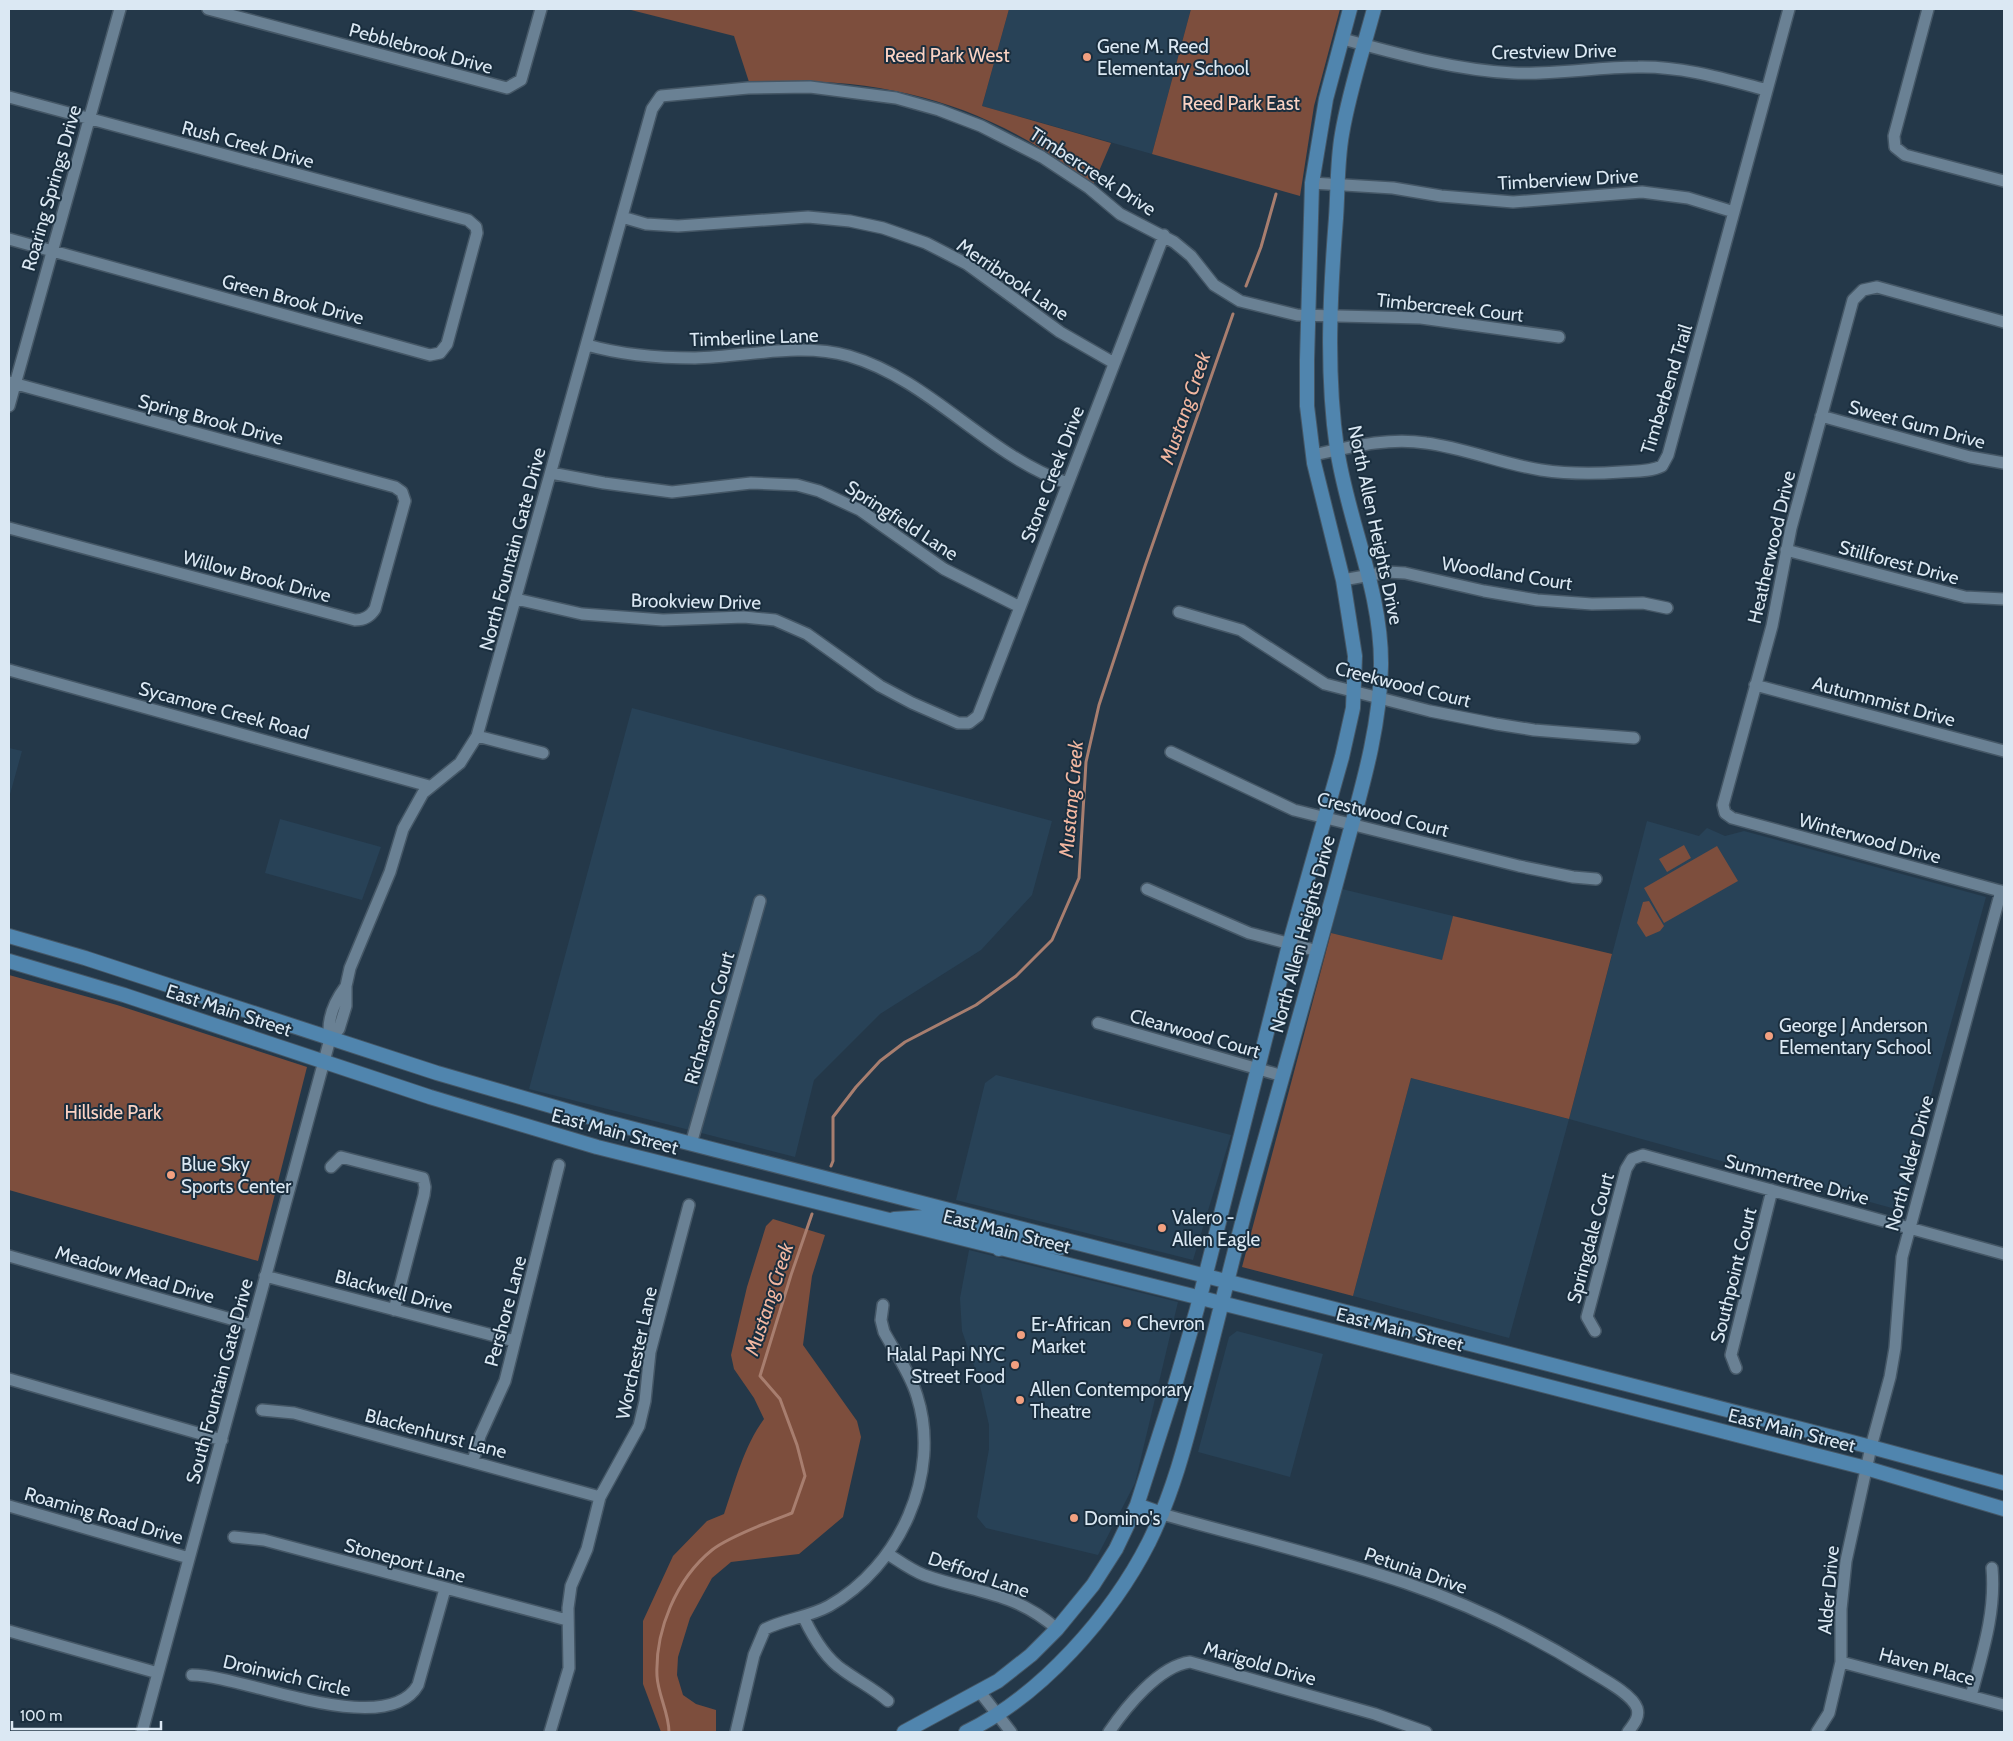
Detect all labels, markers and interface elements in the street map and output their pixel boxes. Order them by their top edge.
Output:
street label: Pebblebrook Drive [346,18,496,79]
place label: Gene M. Reed Elementary School [1097,35,1250,80]
street label: Crestview Drive [1491,39,1617,64]
park label: Reed Park West [884,44,1010,67]
marker: Gene M. Reed Elementary School [1081,51,1093,63]
park label: Reed Park East [1182,92,1300,115]
street label: Roaring Springs Drive [17,102,86,274]
street label: Rush Creek Drive [179,116,317,173]
street label: Timbercreek Drive [1025,122,1160,221]
street label: Timberview Drive [1497,164,1639,195]
street label: Merribrook Lane [952,234,1073,325]
street label: Green Brook Drive [219,269,367,330]
street label: Timbercreek Court [1375,288,1525,327]
street label: Timberbend Trail [1636,321,1697,457]
street label: Timberline Lane [689,324,819,351]
water label: Mustang Creek [1154,347,1216,468]
street label: Spring Brook Drive [136,389,286,450]
street label: Sweet Gum Drive [1846,395,1988,454]
street label: Stone Creek Drive [1016,402,1089,546]
street label: North Allen Heights Drive [1343,423,1408,627]
street label: North Fountain Gate Drive [474,445,551,653]
street label: Heatherwood Drive [1743,468,1800,626]
street label: Springfield Lane [841,475,963,566]
street label: Stillforest Drive [1836,535,1962,590]
street label: Willow Brook Drive [180,546,334,607]
street label: Woodland Court [1440,552,1574,595]
street label: Brookview Drive [631,589,762,614]
street label: Creekwood Court [1333,657,1474,713]
street label: Autumnmist Drive [1810,671,1958,732]
street label: Sycamore Creek Road [136,677,312,744]
water label: Mustang Creek [1054,738,1088,859]
street label: Crestwood Court [1315,787,1452,842]
street label: Winterwood Drive [1796,808,1944,869]
street label: North Allen Heights Drive [1265,833,1340,1035]
street label: Richardson Court [680,948,740,1087]
street label: East Main Street [163,979,295,1042]
street label: Clearwood Court [1127,1004,1263,1063]
place label: George J Anderson Elementary School [1779,1014,1932,1059]
marker: George J Anderson Elementary School [1763,1030,1775,1042]
street label: North Alder Drive [1880,1092,1939,1234]
park label: Hillside Park [65,1101,162,1124]
street label: East Main Street [549,1104,681,1160]
street label: Summertree Drive [1722,1149,1872,1210]
place label: Blue Sky Sports Center [181,1153,291,1198]
marker: Blue Sky Sports Center [165,1169,177,1181]
street label: Springdale Court [1562,1170,1619,1306]
street label: Southpoint Court [1706,1204,1762,1345]
street label: East Main Street [941,1205,1073,1259]
place label: Valero - Allen Eagle [1172,1206,1261,1251]
marker: Valero - Allen Eagle [1156,1222,1168,1234]
water label: Mustang Creek [739,1238,799,1359]
street label: Meadow Mead Drive [53,1241,217,1308]
street label: Pershore Lane [480,1253,531,1369]
street label: Blackwell Drive [332,1265,456,1318]
street label: South Fountain Gate Drive [181,1276,258,1486]
street label: Worchester Lane [611,1284,662,1422]
street label: East Main Street [1334,1303,1466,1357]
place label: Chevron [1137,1312,1205,1335]
place label: Er-African Market [1031,1313,1111,1358]
marker: Chevron [1121,1317,1133,1329]
marker: Er-African Market [1015,1329,1027,1341]
place label: Halal Papi NYC Street Food [886,1343,1005,1388]
marker: Halal Papi NYC Street Food [1009,1359,1021,1371]
place label: Allen Contemporary Theatre [1030,1378,1192,1423]
marker: Allen Contemporary Theatre [1014,1394,1026,1406]
street label: Blackenhurst Lane [363,1404,509,1464]
street label: East Main Street [1726,1404,1858,1458]
street label: Roaming Road Drive [22,1482,186,1549]
place label: Domino's [1084,1507,1161,1530]
marker: Domino's [1068,1512,1080,1524]
street label: Stoneport Lane [342,1533,468,1588]
street label: Petunia Drive [1361,1542,1471,1599]
street label: Alder Drive [1813,1544,1844,1635]
street label: Defford Lane [925,1546,1033,1603]
street label: Marigold Drive [1201,1636,1319,1691]
street label: Haven Place [1876,1643,1978,1690]
street label: Droinwich Circle [221,1650,353,1701]
scale bar [12,1698,161,1730]
text: 100 m [20,1707,62,1725]

